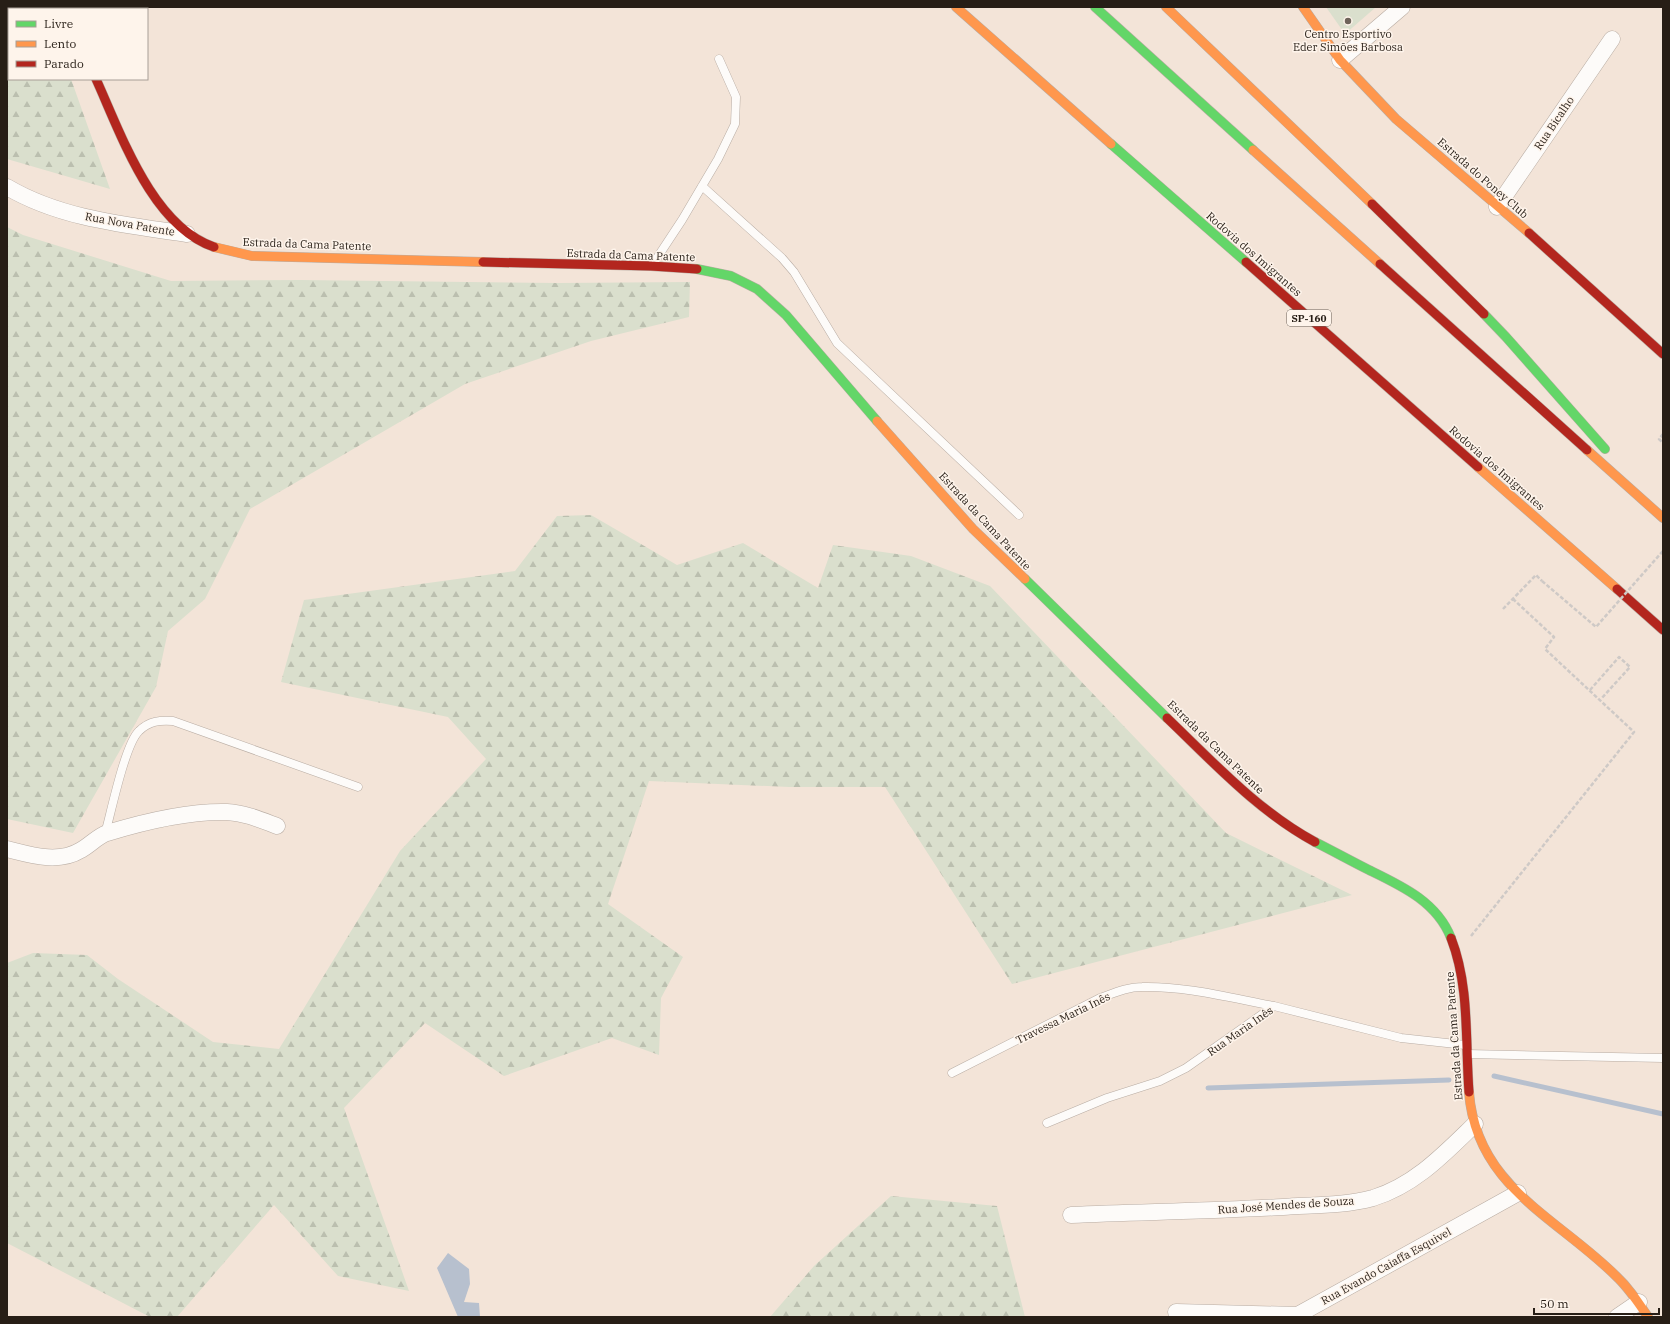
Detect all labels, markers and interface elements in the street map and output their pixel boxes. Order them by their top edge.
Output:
legend [8,8,148,80]
text: Livre [44,16,73,31]
marker: Centro Esportivo Eder Simões Barbosa [1343,16,1353,26]
place label: Centro Esportivo Eder Simões Barbosa [1293,27,1403,54]
text: Lento [44,36,76,51]
text: Parado [44,56,84,71]
street label: Rua Bicalho [1531,94,1577,152]
street label: Estrada do Poney Club [1435,135,1532,222]
street label: Rua Nova Patente [84,209,176,239]
street label: Rodovia dos Imigrantes [1203,209,1305,299]
street label: Estrada da Cama Patente [242,235,372,253]
street label: Estrada da Cama Patente [566,246,696,264]
road number: SP-160 [1287,310,1331,326]
street label: Rodovia dos Imigrantes [1446,423,1548,513]
street label: Estrada da Cama Patente [936,469,1034,573]
street label: Estrada da Cama Patente [1165,697,1267,797]
street label: Estrada da Cama Patente [1443,971,1465,1101]
street label: Travessa Maria Inês [1014,989,1112,1047]
street label: Rua Maria Inês [1204,1003,1276,1059]
street label: Rua José Mendes de Souza [1217,1193,1355,1217]
street label: Rua Evando Caiaffa Esquivel [1318,1224,1454,1308]
scale bar [1534,1290,1659,1316]
text: 50 m [1540,1296,1569,1311]

